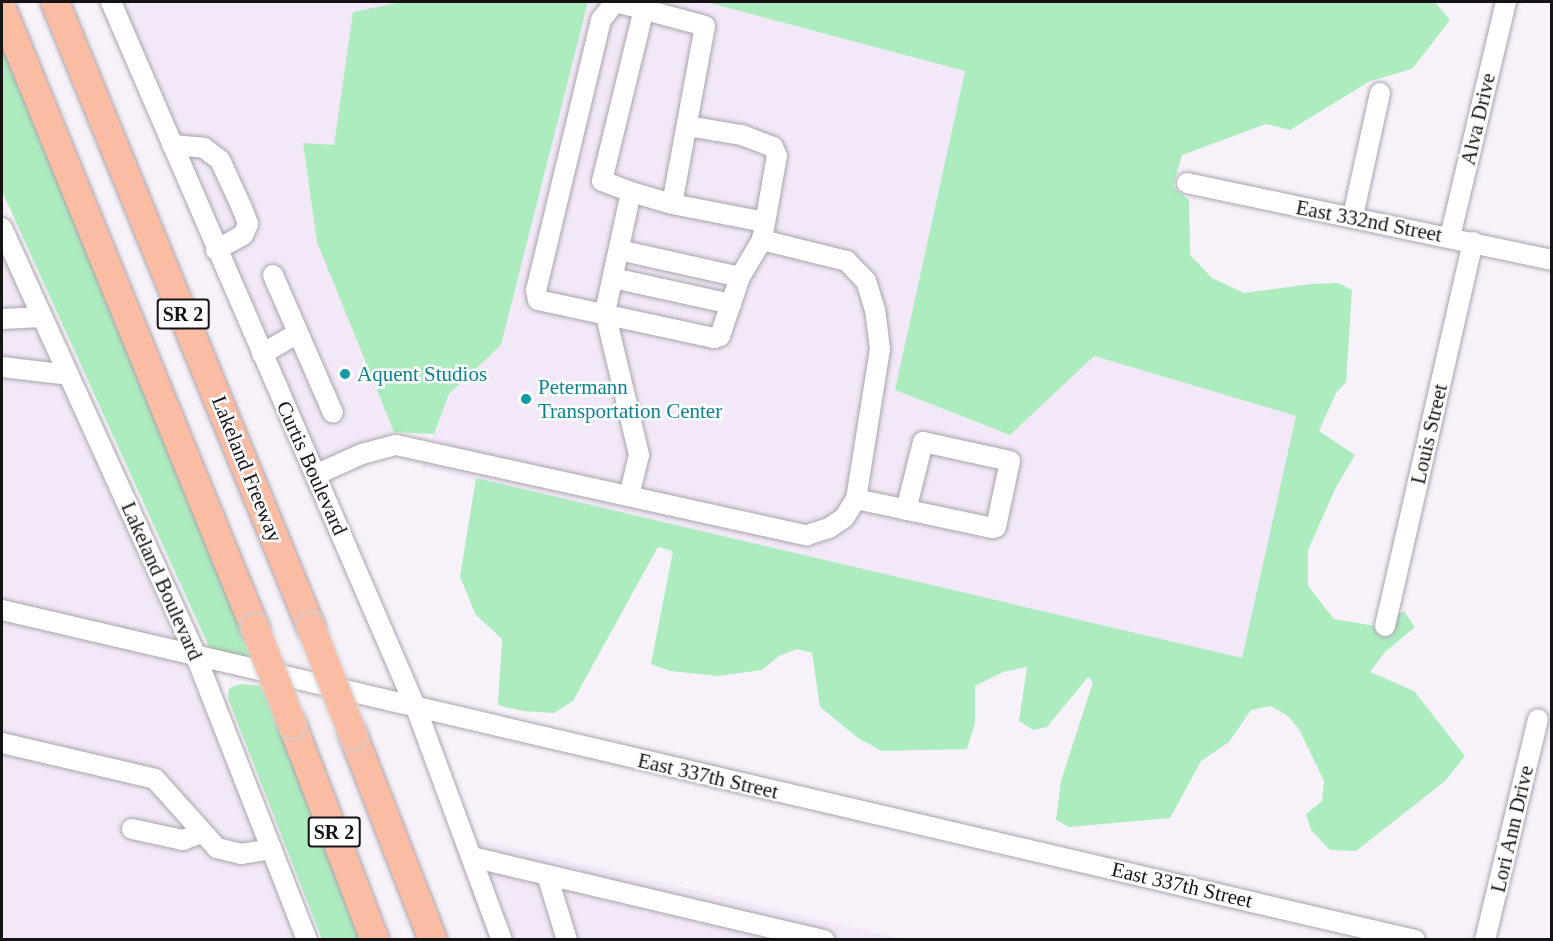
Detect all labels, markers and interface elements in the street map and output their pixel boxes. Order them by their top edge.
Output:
street label: Alva Drive [1455,70,1501,168]
street label: East 332nd Street [1294,194,1444,248]
road number: SR 2 [156,297,210,331]
place label: Aquent Studios [357,361,487,387]
marker: Aquent Studios [338,367,352,381]
place label: Petermann Transportation Center [538,374,722,424]
street label: Louis Street [1405,381,1453,487]
street label: Lakeland Freeway [206,392,288,546]
marker: Petermann Transportation Center [519,392,533,406]
street label: Curtis Boulevard [271,397,353,539]
street label: Lakeland Boulevard [116,498,208,664]
street label: East 337th Street [635,748,781,804]
street label: Lori Ann Drive [1485,763,1539,895]
road number: SR 2 [307,815,361,849]
street label: East 337th Street [1109,857,1255,913]

